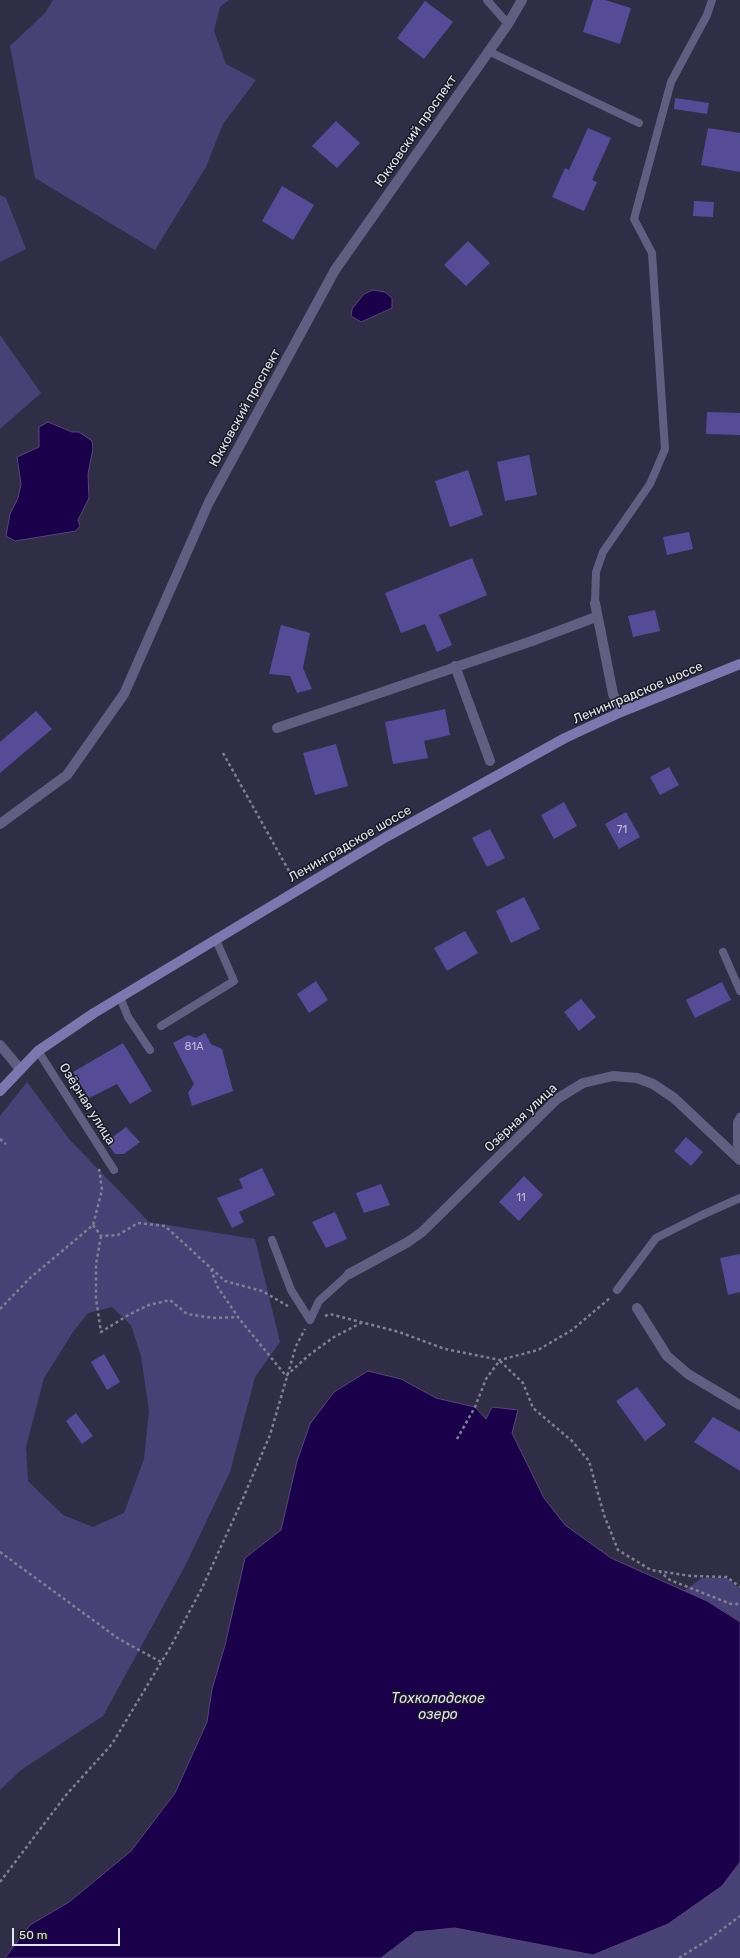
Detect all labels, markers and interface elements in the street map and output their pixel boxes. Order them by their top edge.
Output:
street label: Юкковский проспект [372,72,460,190]
street label: Юкковский проспект [206,346,284,470]
street label: Ленинградское шоссе [571,659,705,727]
street label: Ленинградское шоссе [286,802,414,886]
house number: 71 [617,823,627,837]
house number: 81А [184,1040,204,1054]
street label: Озёрная улица [56,1060,118,1148]
street label: Озёрная улица [482,1081,560,1155]
house number: 11 [516,1191,526,1205]
water label: Тохколодское озеро [391,1691,485,1724]
scale bar [14,1920,122,1946]
text: 50 m [19,1928,47,1942]

